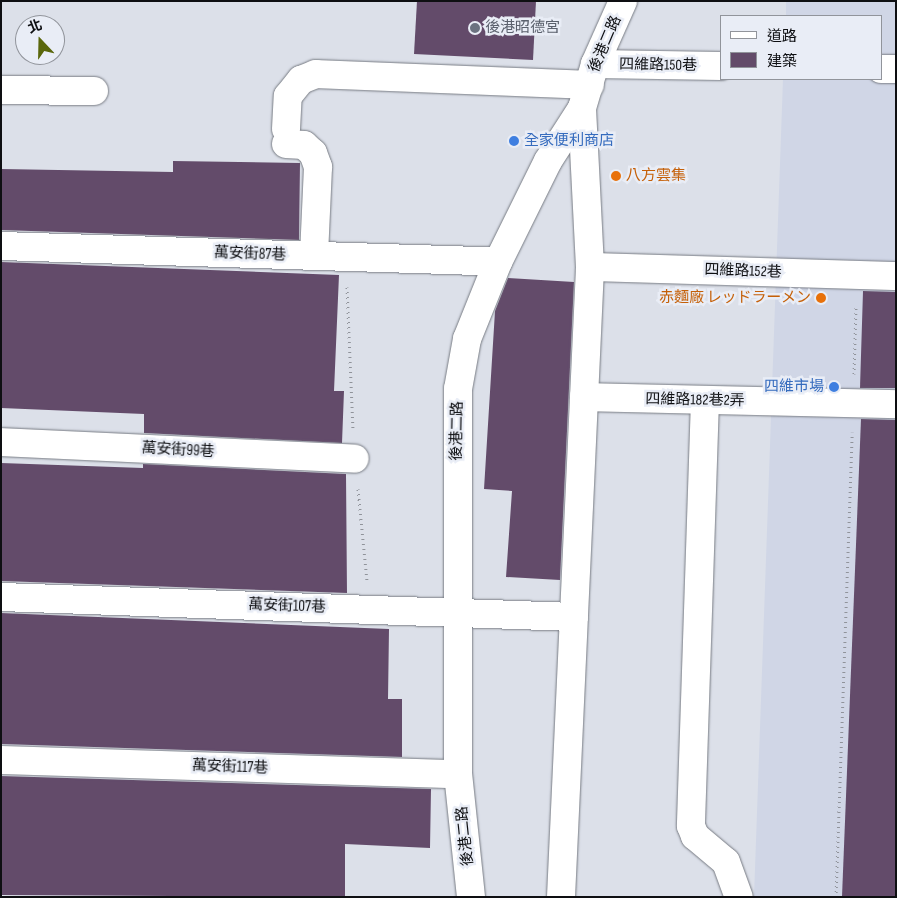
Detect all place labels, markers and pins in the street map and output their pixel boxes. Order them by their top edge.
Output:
place label: 後港昭德宮 [485,19,560,37]
marker: 後港昭德宮 [469,22,481,34]
place label: 全家便利商店 [524,132,614,150]
marker: 全家便利商店 [508,135,520,147]
place label: 八方雲集 [626,167,686,185]
marker: 八方雲集 [610,170,622,182]
place label: 赤麵廠 レッドラーメン [659,289,811,307]
marker: 赤麵廠 レッドラーメン [815,292,827,304]
place label: 四維市場 [764,378,824,396]
marker: 四維市場 [828,381,840,393]

